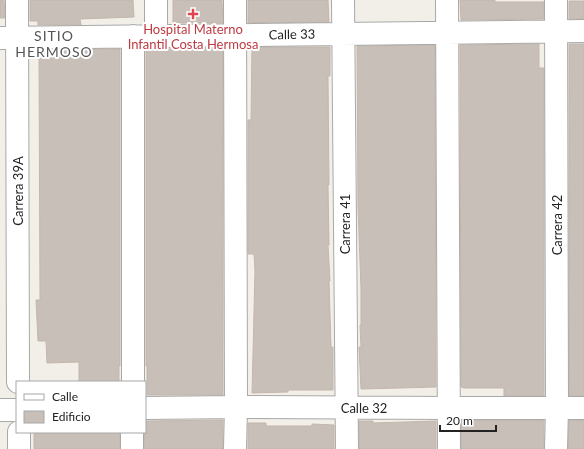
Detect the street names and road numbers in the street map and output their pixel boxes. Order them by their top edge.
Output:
street label: Calle 33 [269,26,315,42]
street label: Carrera 39A [10,156,26,226]
street label: Carrera 41 [337,194,353,254]
street label: Carrera 42 [549,195,565,255]
street label: Calle 32 [341,400,387,416]

